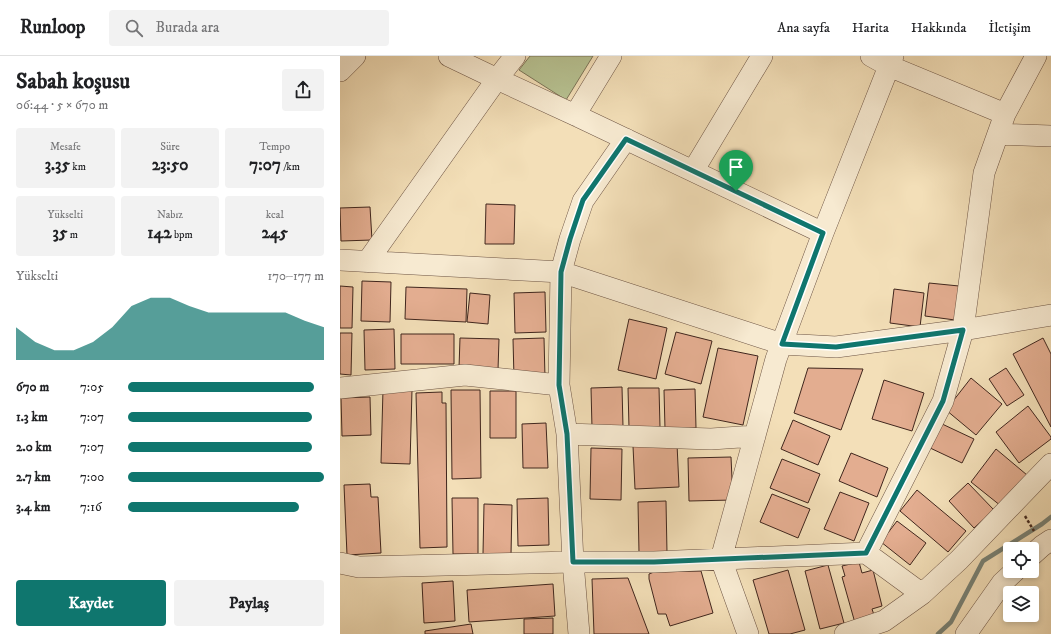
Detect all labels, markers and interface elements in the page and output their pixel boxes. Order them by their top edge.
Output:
search box [109,10,389,46]
text: Runloop [20,16,85,39]
icon: search [123,17,145,39]
text: Burada ara [155,18,220,37]
text: Ana sayfa [777,19,830,37]
text: Harita [852,19,889,37]
text: Hakkında [911,19,966,37]
text: İletişim [988,19,1031,37]
text: Sabah koşusu [16,68,130,95]
button: share [282,69,324,111]
text: 06:44 · 5 × 670 m [16,97,108,113]
text: Mesafe [50,140,81,154]
text: Süre [160,140,180,154]
text: Tempo [259,140,290,154]
pin [719,150,753,191]
text: 3.35 [45,154,70,176]
text: 23:50 [152,154,188,176]
text: 7:07 [249,154,281,176]
icon: arrive [725,156,747,178]
text: km [70,160,86,174]
text: /km [281,160,300,174]
text: Yükselti [48,208,83,222]
text: Nabız [157,208,183,222]
text: kcal [266,208,284,222]
text: 35 [53,222,67,244]
text: 142 [147,222,172,244]
text: 245 [261,222,288,244]
text: m [67,228,78,242]
text: bpm [172,228,193,242]
text: Yükselti [16,268,58,284]
text: 170–177 m [268,268,324,284]
text: 670 m [16,379,49,395]
text: 7:05 [80,379,104,395]
text: 1.3 km [16,409,48,425]
text: 7:07 [80,409,104,425]
text: 2.0 km [16,439,52,455]
text: 7:07 [80,439,104,455]
text: 2.7 km [16,469,51,485]
text: 7:00 [80,469,104,485]
text: 3.4 km [16,499,51,515]
text: 7:16 [80,499,102,515]
map controls [1003,542,1039,622]
button: locate [1003,542,1039,578]
button: Kaydet [16,580,166,626]
button: Paylaş [174,580,324,626]
button: layers [1003,586,1039,622]

